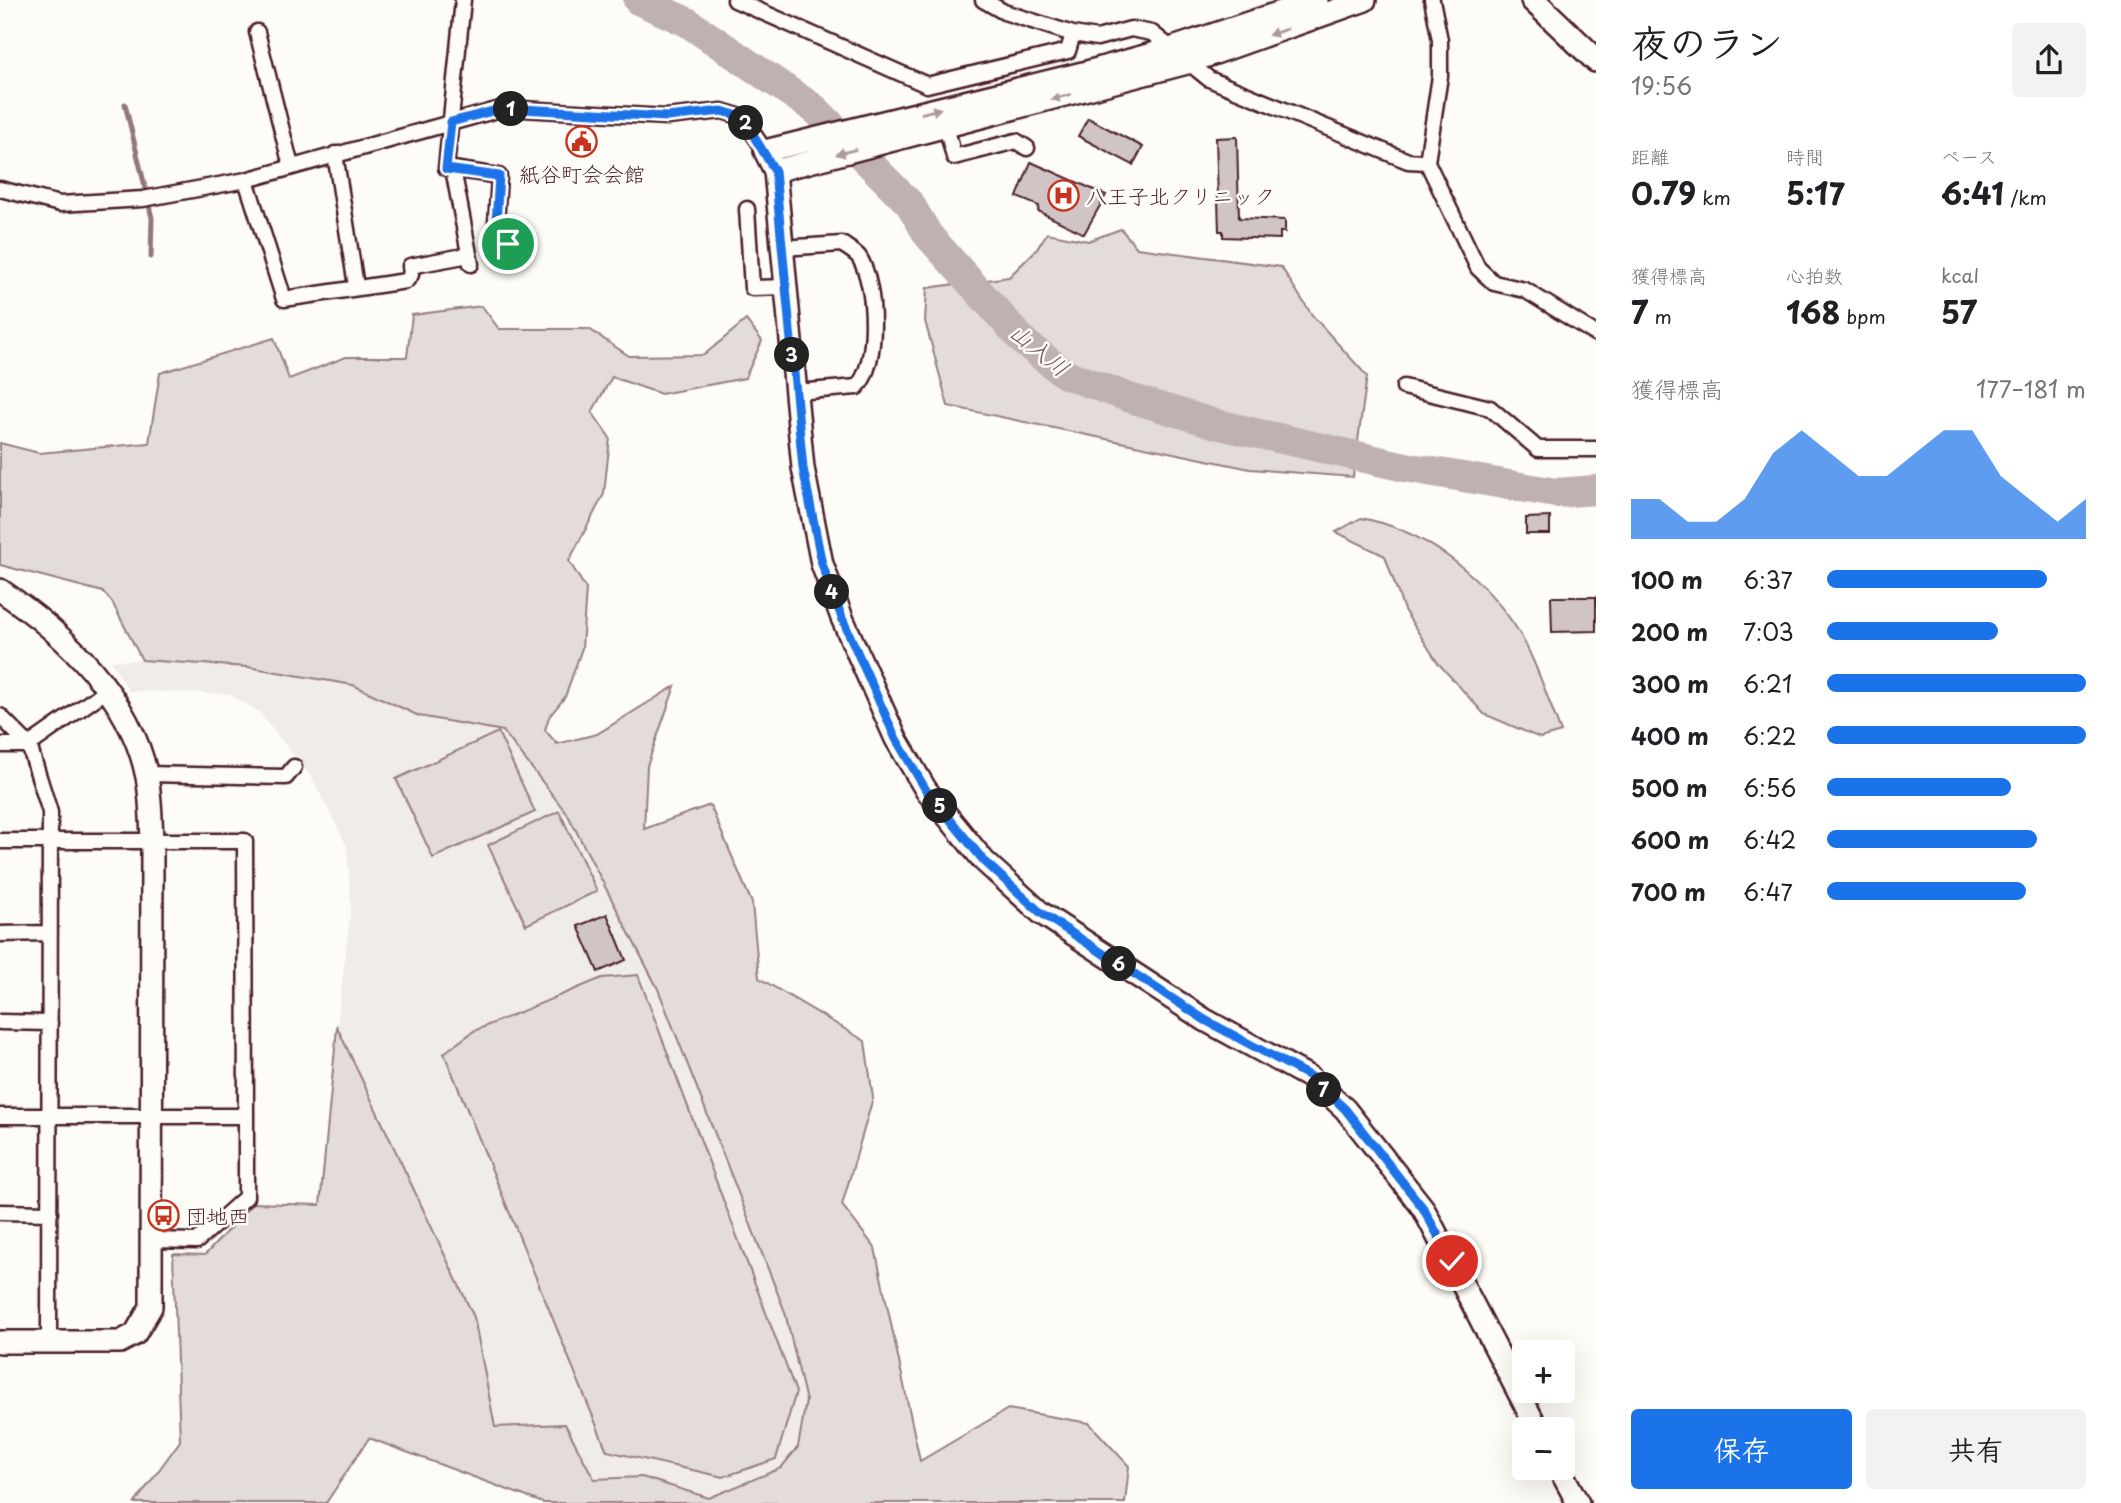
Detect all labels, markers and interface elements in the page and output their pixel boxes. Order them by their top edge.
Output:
text: 夜のラン [1631,13,1783,70]
button: share [2012,23,2086,97]
one-way arrow [1268,27,1289,38]
text: 19:56 [1631,68,1692,103]
pin: 1 [494,92,528,126]
one-way arrow [1049,92,1071,103]
text: 1 [506,94,515,122]
one-way arrow [920,105,942,116]
pin: 2 [728,106,764,140]
text: 2 [739,108,752,136]
public building icon: 紙谷町会会館 [565,124,599,158]
text: 距離 [1631,142,1669,170]
text: 時間 [1786,142,1824,170]
text: ペース [1941,142,1997,170]
one-way arrow [835,148,856,158]
place label: 紙谷町会会館 [519,157,645,189]
text: 0.79 [1631,170,1696,215]
text: 5:17 [1786,170,1845,215]
text: 6:41 [1941,170,2004,215]
hospital icon: 八王子北クリニック [1046,178,1080,212]
place label: 八王子北クリニック [1086,179,1275,211]
text: km [1696,183,1731,211]
text: /km [2004,183,2047,211]
pin [478,214,538,274]
icon: arrive [489,225,527,263]
text: 獲得標高 [1631,261,1707,289]
text: 心拍数 [1786,261,1843,289]
text: kcal [1941,261,1979,289]
text: 7 [1631,289,1648,334]
text: 168 [1786,289,1840,334]
text: 57 [1941,289,1977,334]
text: m [1648,302,1672,330]
text: bpm [1840,302,1886,330]
water label: 山入川 [1002,314,1078,384]
pin: 3 [774,338,810,372]
text: 3 [785,340,798,368]
text: 獲得標高 [1631,371,1723,406]
text: 177–181 m [1976,371,2086,406]
text: 100 m [1631,562,1703,597]
text: 6:37 [1743,562,1793,597]
pin: 4 [814,574,850,610]
text: 4 [825,577,838,605]
text: 200 m [1631,614,1708,649]
text: 7:03 [1743,614,1794,649]
text: 300 m [1631,666,1709,701]
text: 6:21 [1743,666,1792,701]
text: 400 m [1631,718,1709,753]
text: 6:22 [1743,718,1797,753]
text: 500 m [1631,770,1708,805]
text: 6:56 [1743,770,1796,805]
pin: 5 [922,788,958,824]
text: 5 [933,791,946,819]
text: 600 m [1631,822,1709,857]
text: 6:42 [1743,822,1796,857]
text: 700 m [1631,874,1706,909]
text: 6:47 [1743,874,1793,909]
pin: 6 [1102,946,1136,982]
text: 6 [1112,949,1125,977]
pin: 7 [1306,1072,1342,1108]
text: 7 [1318,1075,1329,1103]
bus stop icon: 団地西 [146,1198,180,1232]
place label: 団地西 [186,1199,249,1231]
pin [1422,1231,1482,1291]
icon: check [1433,1242,1471,1280]
map controls [1512,1340,1575,1480]
button: + [1512,1340,1575,1403]
button: 保存 [1631,1409,1852,1489]
button: 共有 [1866,1409,2086,1489]
button: − [1512,1417,1575,1480]

